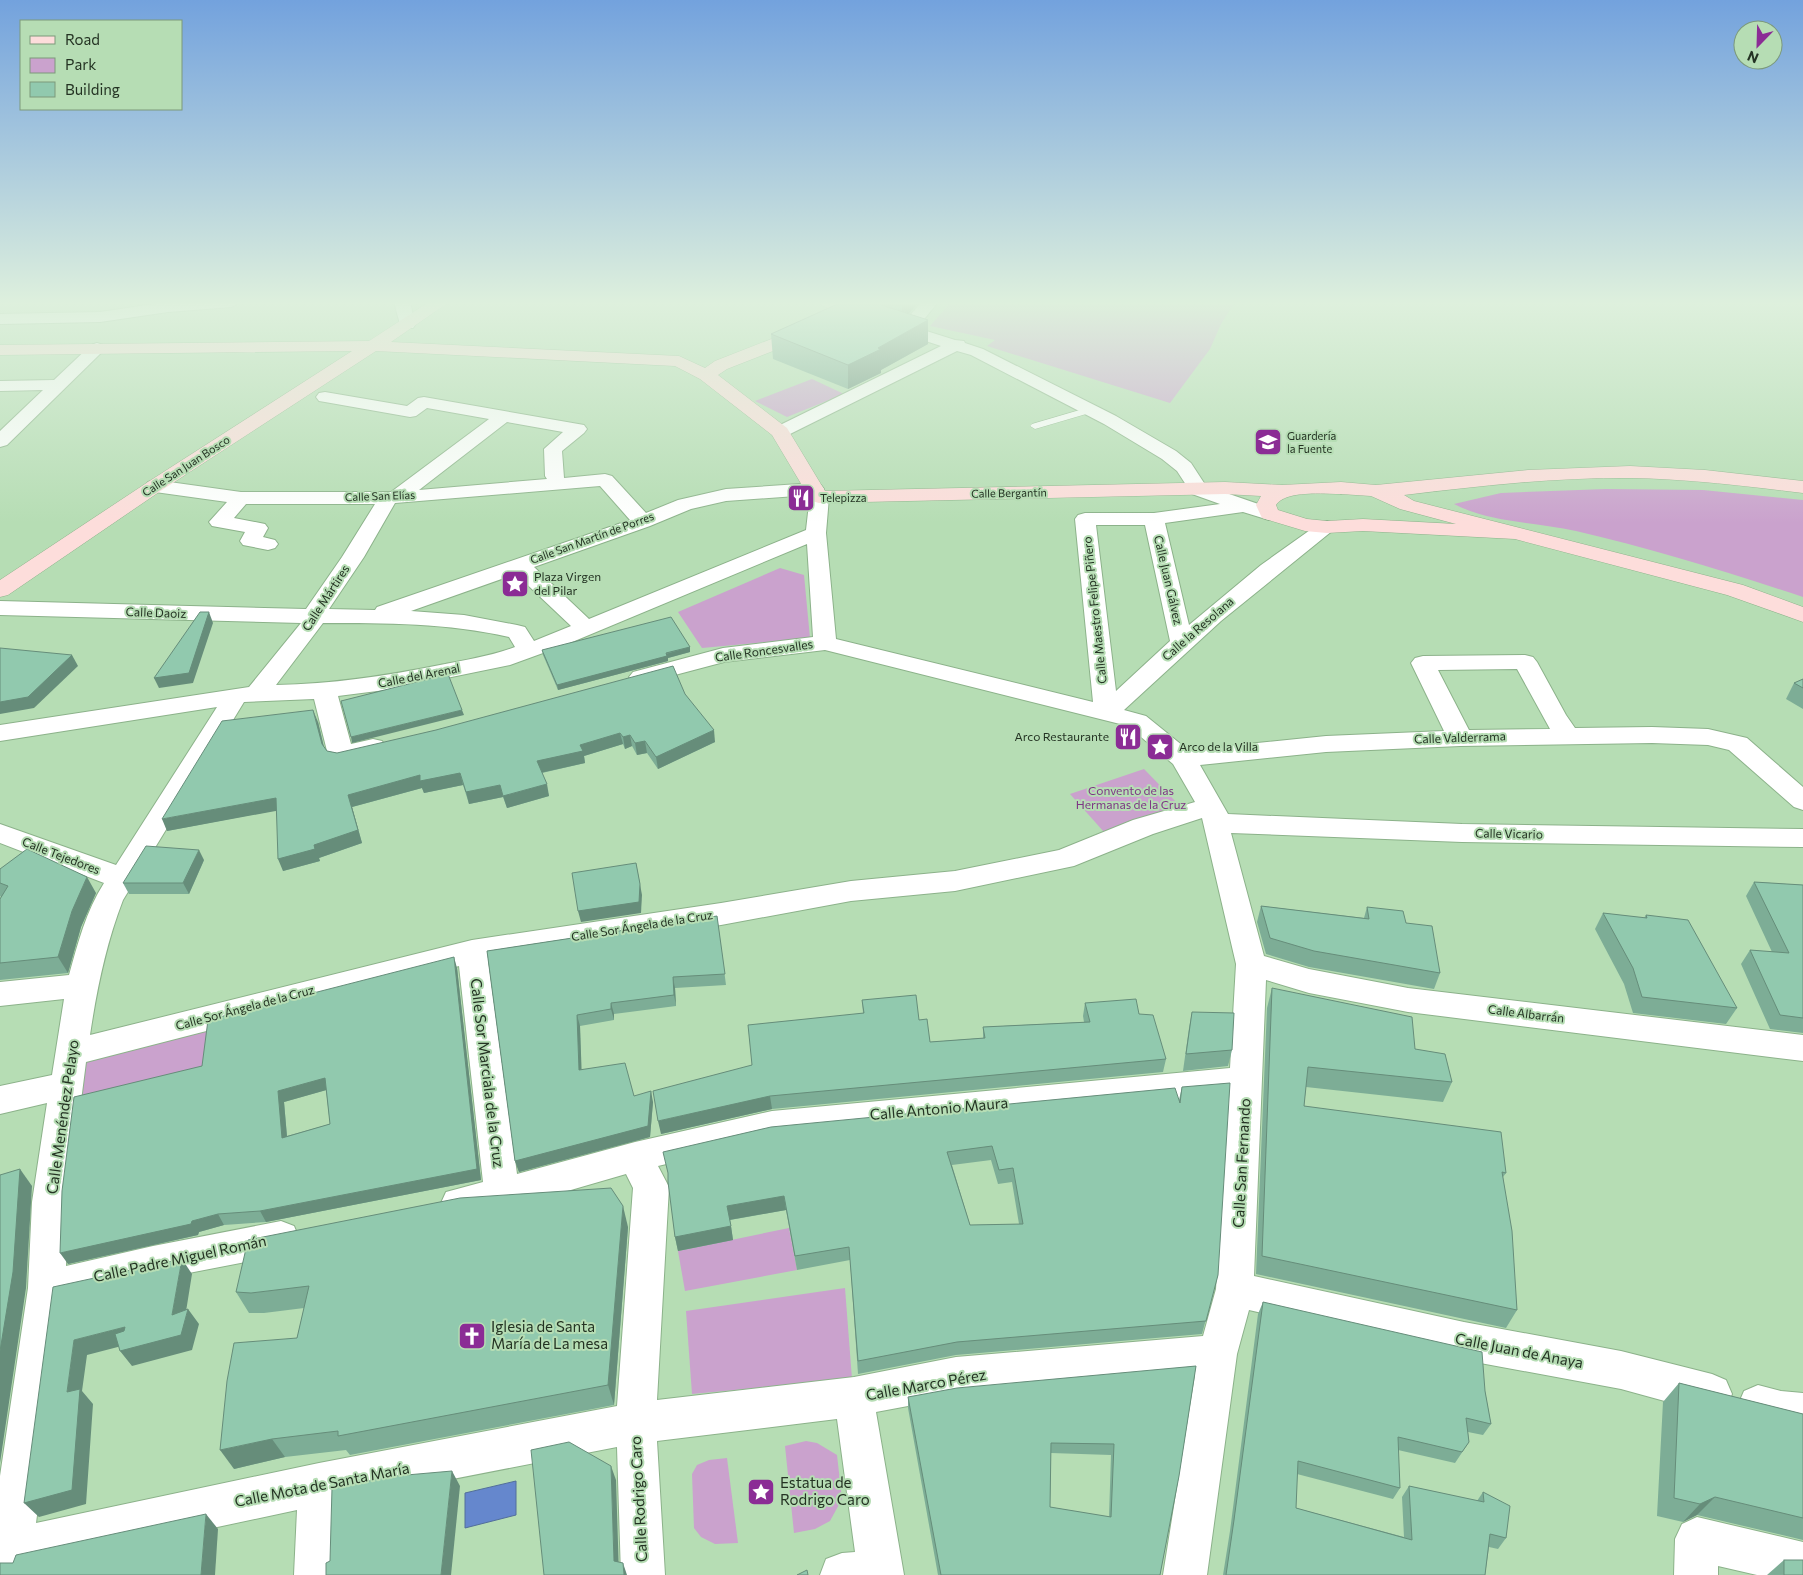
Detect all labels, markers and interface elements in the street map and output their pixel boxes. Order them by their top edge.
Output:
legend [20,20,182,110]
north arrow [1733,20,1783,70]
text: Road [65,30,100,48]
text: N [1745,48,1761,67]
text: Park [65,55,96,73]
text: Building [65,80,120,98]
school or university icon: Guardería la Fuente [1253,427,1283,457]
place label: Guardería la Fuente [1287,429,1336,455]
street label: Calle San Juan Bosco [140,432,233,500]
restaurant icon: Telepizza [786,483,816,513]
street label: Calle Bergantín [971,485,1047,500]
street label: Calle San Elías [345,488,415,503]
place label: Telepizza [820,491,867,504]
street label: Calle San Martín de Porres [528,509,655,566]
street label: Calle Juan Gálvez [1151,534,1186,626]
street label: Calle Maestro Felipe Piñero [1079,536,1109,684]
street label: Calle Mártires [299,562,352,633]
place icon: Plaza Virgen del Pilar [500,569,530,599]
place label: Plaza Virgen del Pilar [534,569,601,597]
street label: Calle la Resolana [1159,593,1236,663]
street label: Calle Daoiz [126,604,187,620]
street label: Calle Roncesvalles [714,636,814,664]
street label: Calle del Arenal [377,660,461,690]
restaurant icon: Arco Restaurante [1113,722,1143,752]
street label: Calle Valderrama [1414,728,1506,746]
place label: Arco Restaurante [1014,729,1109,743]
place icon: Arco de la Villa [1145,732,1175,762]
place label: Arco de la Villa [1179,739,1258,753]
park label: Convento de las Hermanas de la Cruz [1076,783,1186,811]
street label: Calle Vicario [1475,825,1543,841]
street label: Calle Tejedores [20,834,102,876]
street label: Calle Sor Ángela de la Cruz [570,907,714,943]
street label: Calle Sor Marciala de la Cruz [467,977,509,1169]
street label: Calle Sor Ángela de la Cruz [174,982,316,1032]
street label: Calle Albarrán [1487,1001,1565,1025]
street label: Calle Menéndez Pelayo [42,1038,82,1195]
street label: Calle Antonio Maura [869,1093,1009,1123]
street label: Calle San Fernando [1229,1098,1253,1228]
street label: Calle Padre Miguel Román [92,1231,268,1285]
place label: Iglesia de Santa María de La mesa [491,1317,608,1352]
church icon: Iglesia de Santa María de La mesa [457,1321,487,1351]
street label: Calle Juan de Anaya [1454,1329,1585,1371]
street label: Calle Marco Pérez [864,1365,987,1403]
street label: Calle Rodrigo Caro [626,1436,650,1563]
street label: Calle Mota de Santa María [233,1458,411,1510]
place label: Estatua de Rodrigo Caro [780,1473,870,1508]
place icon: Estatua de Rodrigo Caro [746,1477,776,1507]

